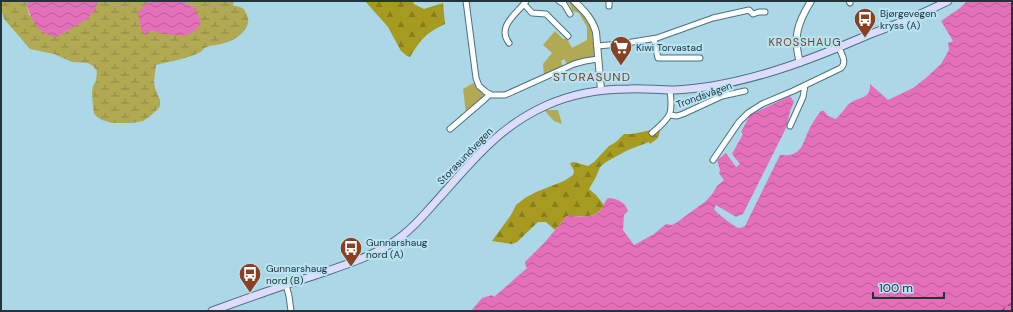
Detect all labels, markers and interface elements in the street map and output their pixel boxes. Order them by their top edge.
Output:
bus stop icon: Bjørgevegen kryss (A) [852,6,878,39]
place label: Bjørgevegen kryss (A) [880,7,937,32]
supermarket icon: Kiwi Torvastad [608,34,634,67]
district label: KROSSHAUG [768,35,842,49]
place label: Kiwi Torvastad [636,41,702,54]
district label: STORASUND [553,69,631,85]
street label: Trondsvågen [674,79,734,111]
street label: Storasundvegen [434,124,496,187]
bus stop icon: Gunnarshaug nord (A) [338,235,364,268]
place label: Gunnarshaug nord (A) [366,236,428,261]
bus stop icon: Gunnarshaug nord (B) [237,261,263,294]
place label: Gunnarshaug nord (B) [266,262,328,287]
scale bar [873,274,944,300]
text: 100 m [879,280,913,296]

